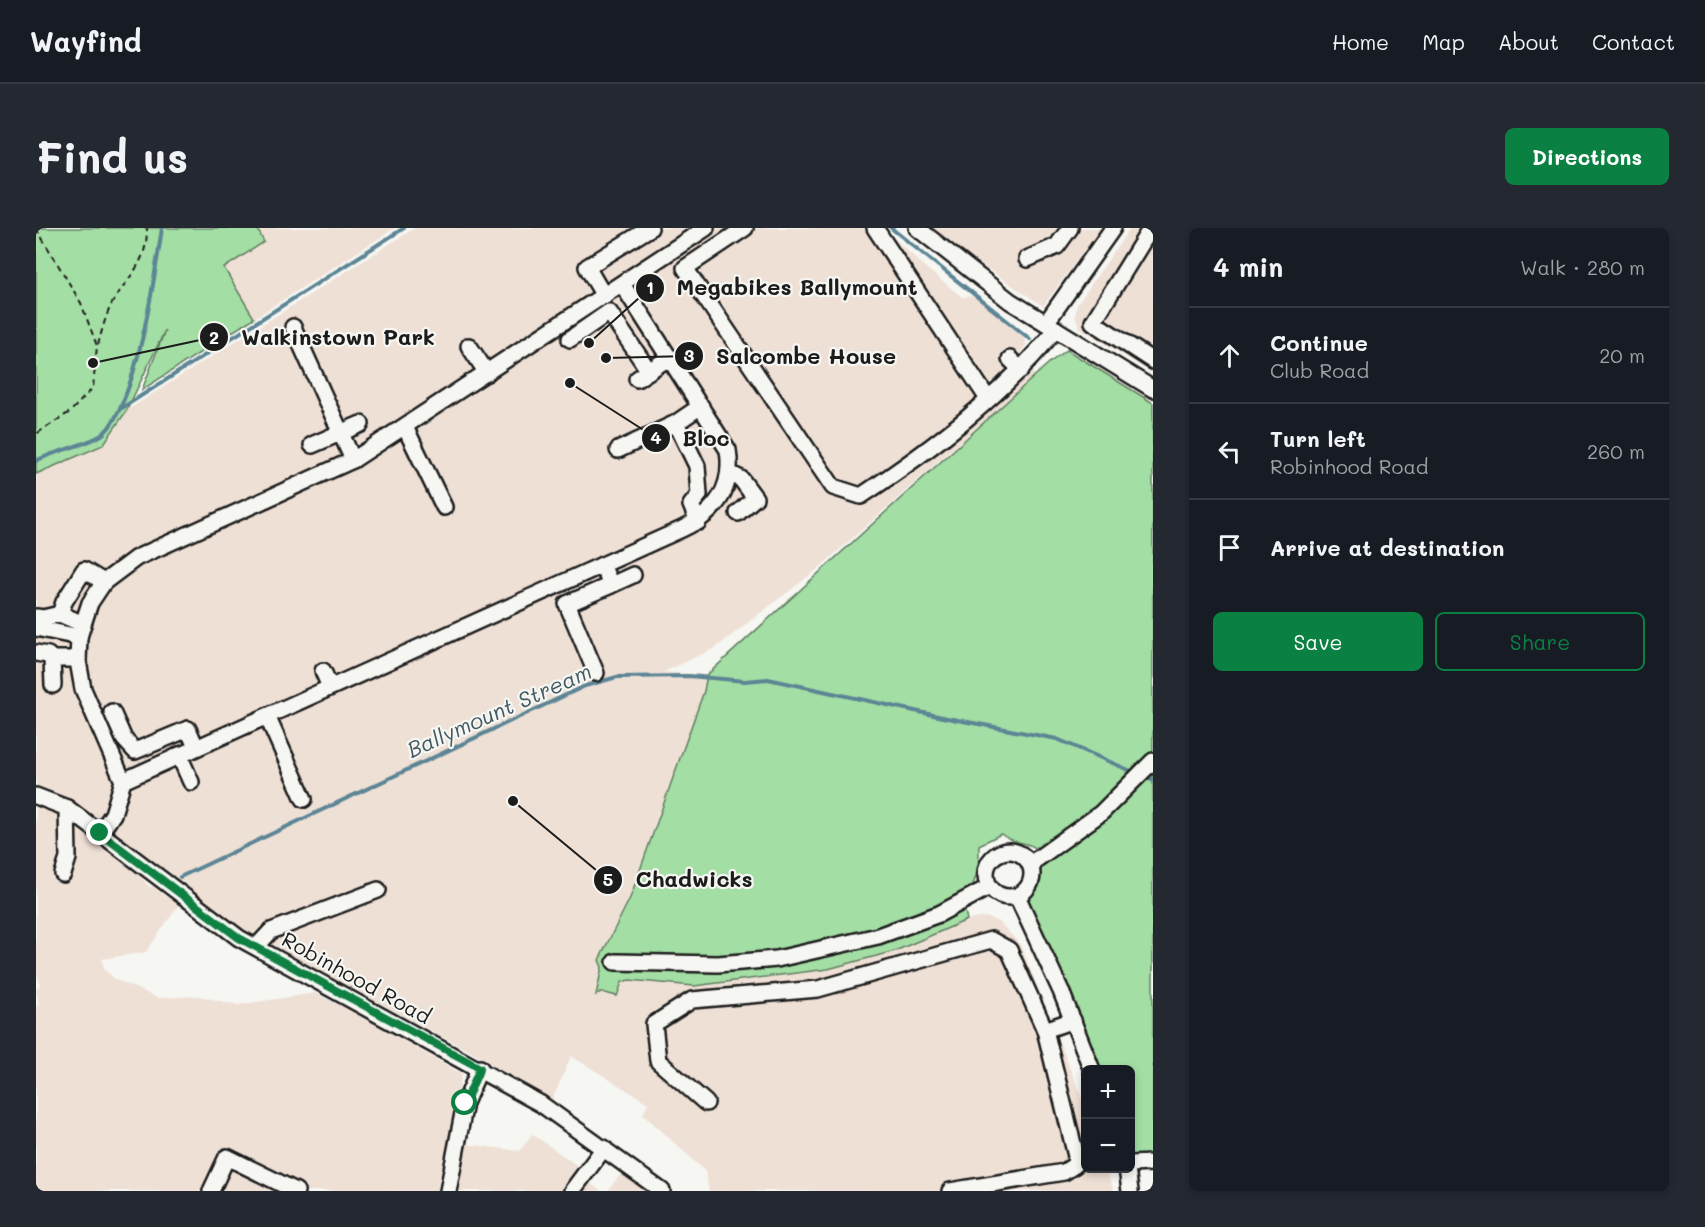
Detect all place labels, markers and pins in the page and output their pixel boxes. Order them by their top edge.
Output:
callout: Megabikes Ballymount [635,268,930,308]
callout: Walkinstown Park [199,317,447,357]
callout: Salcombe House [674,336,908,376]
callout: Bloc [641,418,742,458]
callout: Chadwicks [593,860,764,900]

